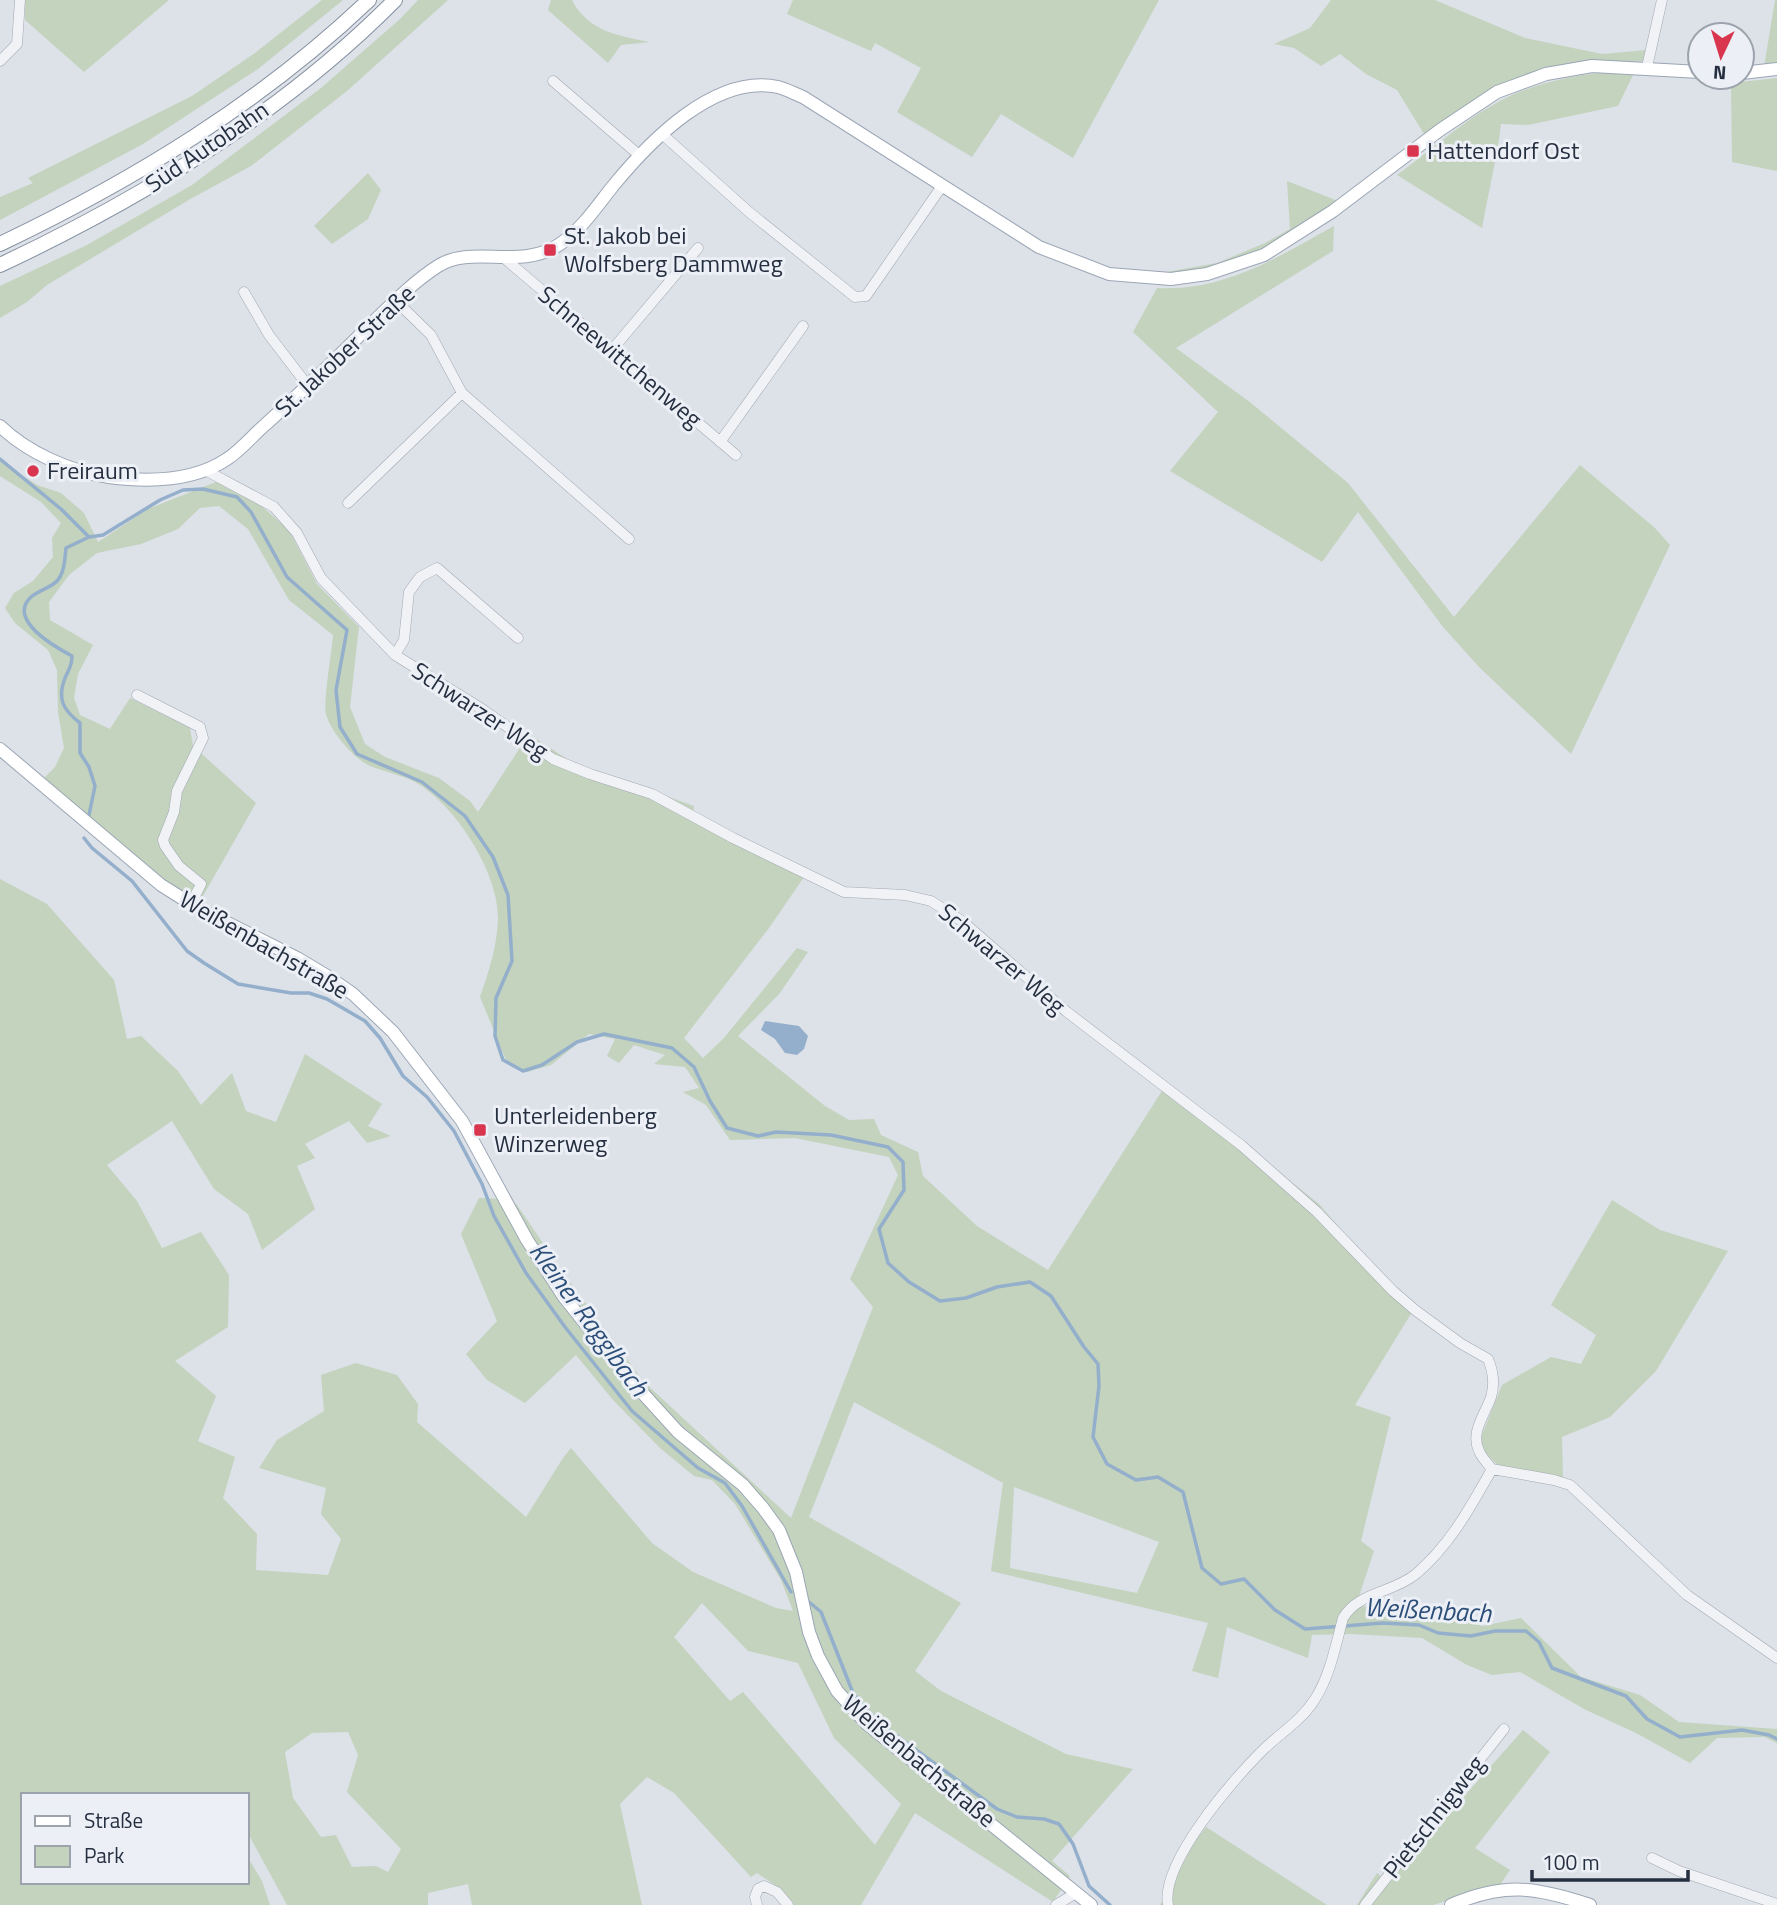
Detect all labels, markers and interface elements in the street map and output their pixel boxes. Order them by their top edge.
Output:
north arrow [1686,21,1756,91]
text: N [1712,59,1727,88]
street label: Süd Autobahn [137,91,275,201]
place label: Hattendorf Ost [1427,132,1580,168]
marker: Hattendorf Ost [1405,143,1421,159]
place label: St. Jakob bei Wolfsberg Dammweg [564,217,783,281]
marker: St. Jakob bei Wolfsberg Dammweg [542,242,558,258]
street label: St. Jakober Straße [266,276,423,425]
street label: Schneewittchenweg [531,277,711,436]
place label: Freiraum [47,452,138,488]
marker: Freiraum [25,463,41,479]
street label: Schwarzer Weg [405,652,556,768]
street label: Weißenbachstraße [173,881,356,1007]
street label: Schwarzer Weg [931,894,1074,1022]
place label: Unterleidenberg Winzerweg [494,1097,657,1161]
marker: Unterleidenberg Winzerweg [472,1122,488,1138]
water label: Kleiner Ragglbach [520,1233,659,1405]
water label: Weißenbach [1364,1587,1493,1632]
street label: Weißenbachstraße [835,1685,1004,1835]
street label: Pietschnigweg [1374,1747,1493,1886]
legend [21,1793,248,1884]
text: Straße [84,1804,143,1836]
text: Park [84,1839,124,1871]
scale bar [1532,1839,1688,1883]
text: 100 m [1542,1846,1599,1878]

